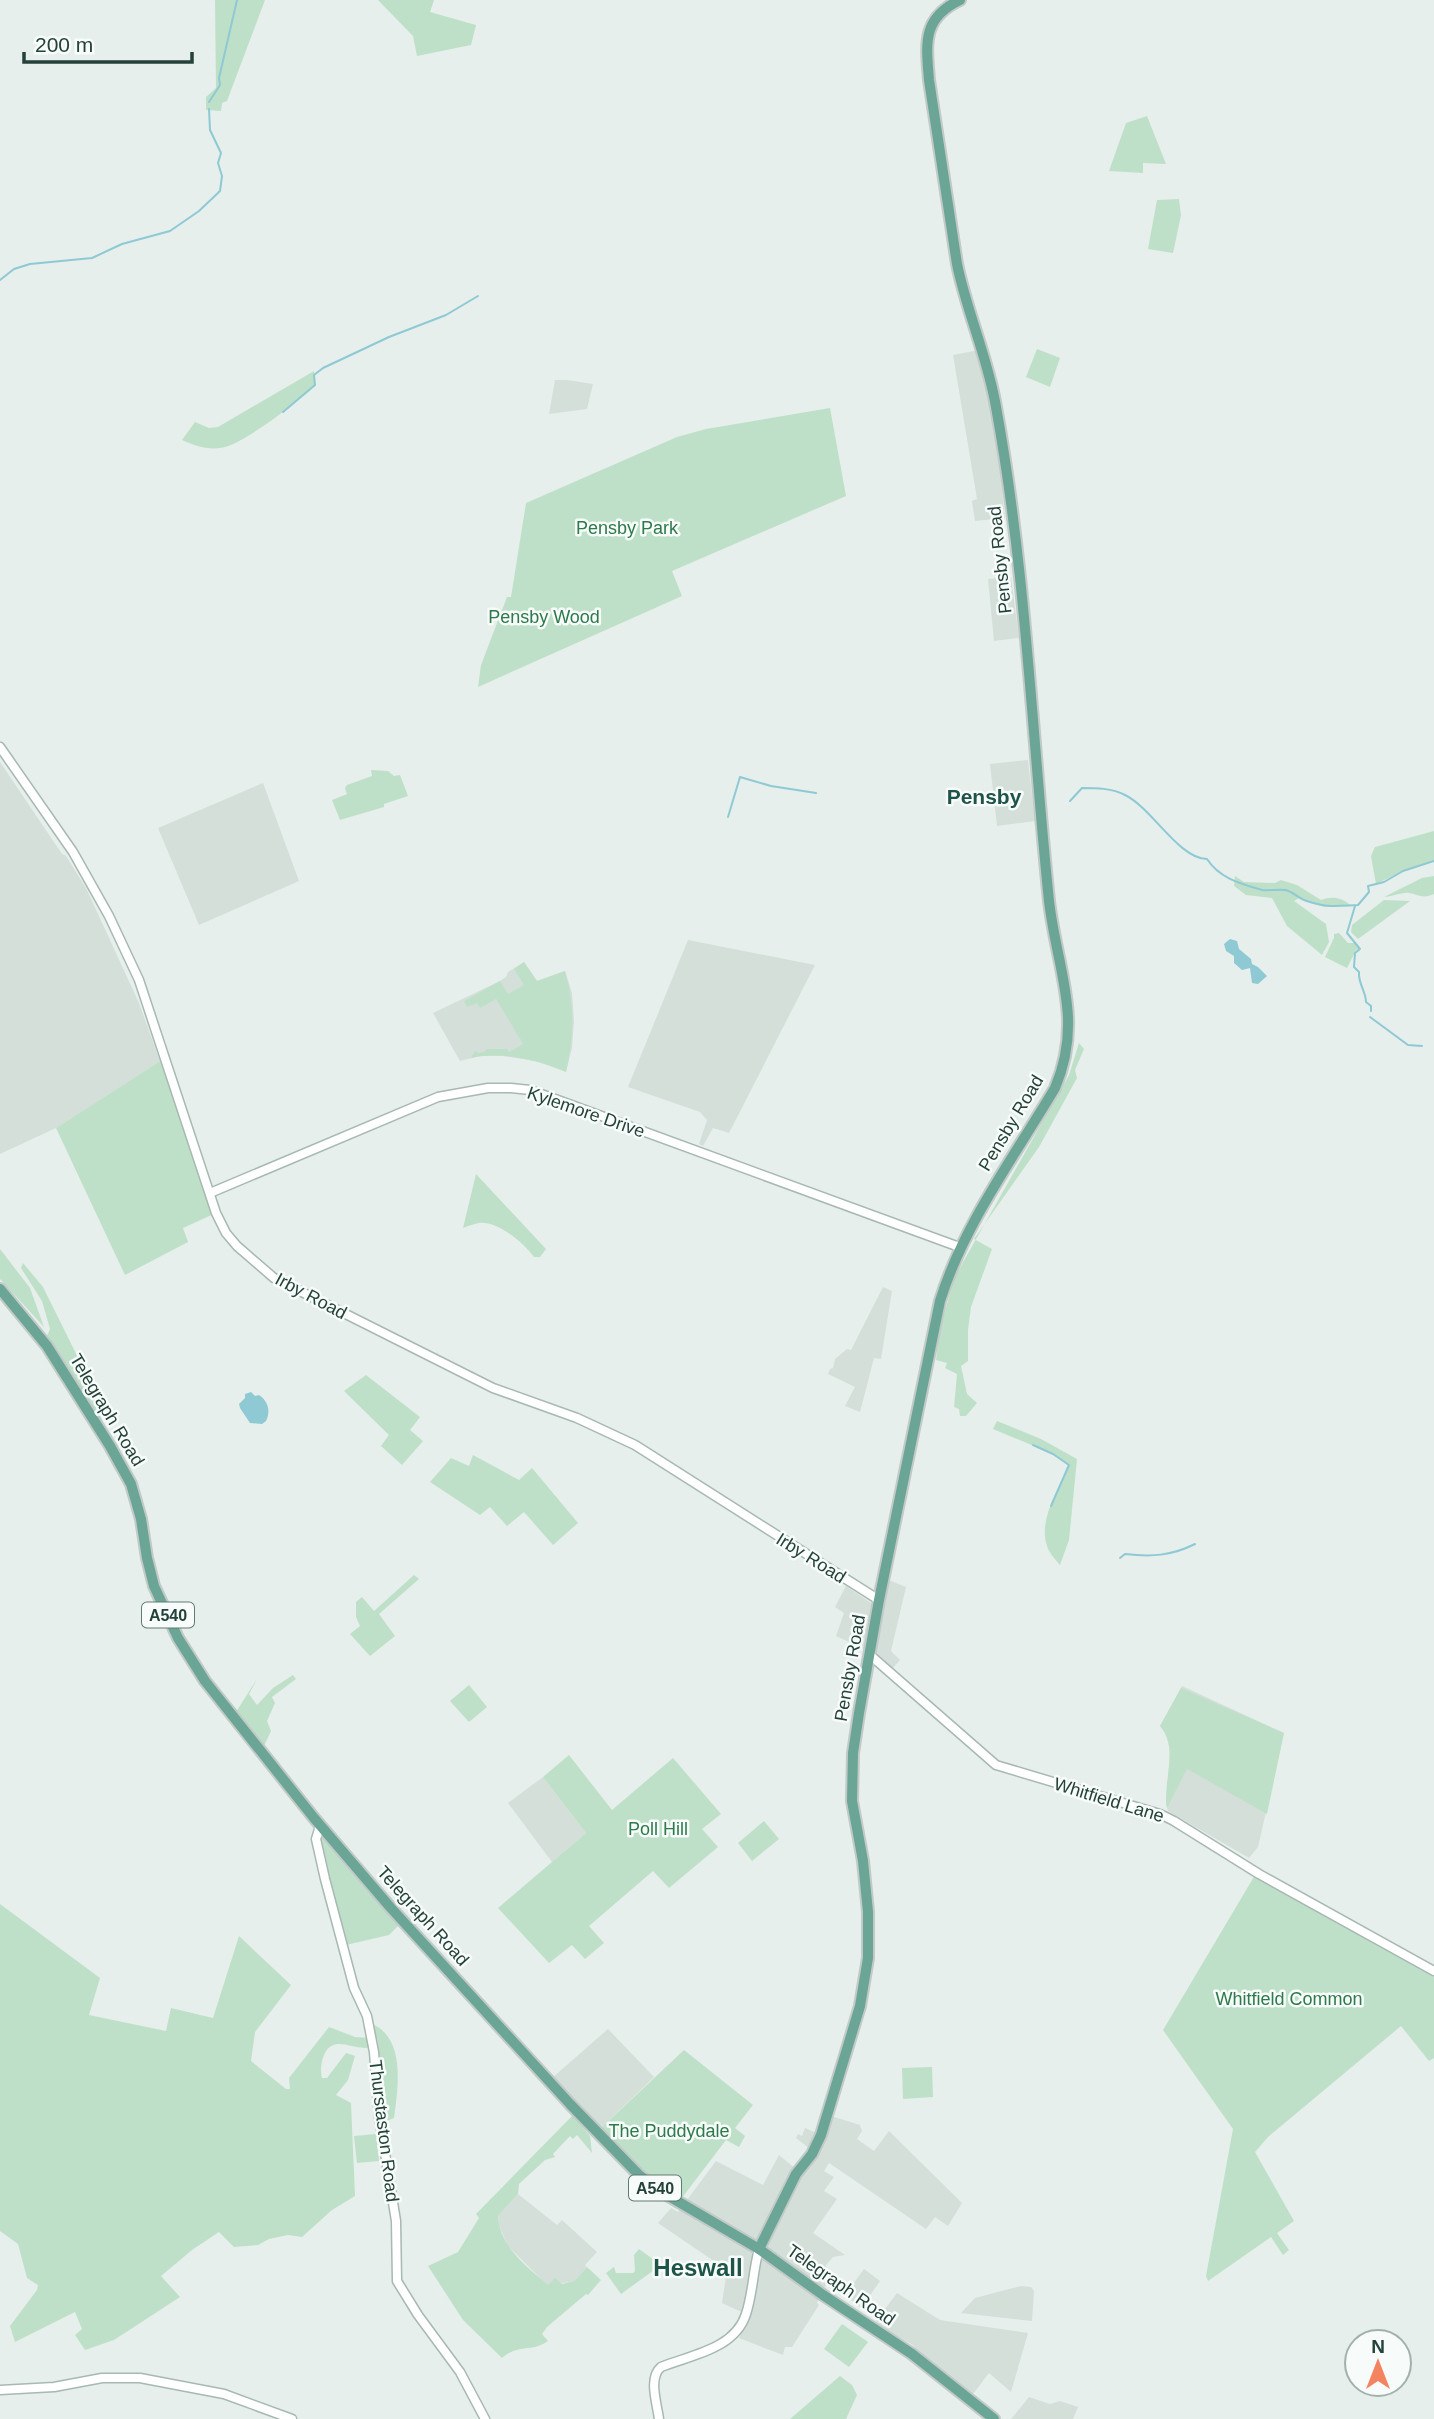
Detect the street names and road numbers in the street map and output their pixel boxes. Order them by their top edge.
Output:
street label: Pensby Road [984,505,1016,615]
street label: Pensby Road [975,1072,1047,1174]
street label: Kylemore Drive [525,1083,647,1141]
street label: Irby Road [272,1269,350,1323]
street label: Telegraph Road [66,1350,148,1470]
street label: Irby Road [773,1529,849,1587]
road number: A540 [142,1602,194,1628]
street label: Pensby Road [831,1613,869,1723]
street label: Whitfield Lane [1052,1774,1166,1826]
street label: Telegraph Road [373,1862,473,1970]
street label: Thurstaston Road [365,2059,403,2203]
road number: A540 [629,2176,681,2200]
street label: Telegraph Road [783,2240,899,2330]

